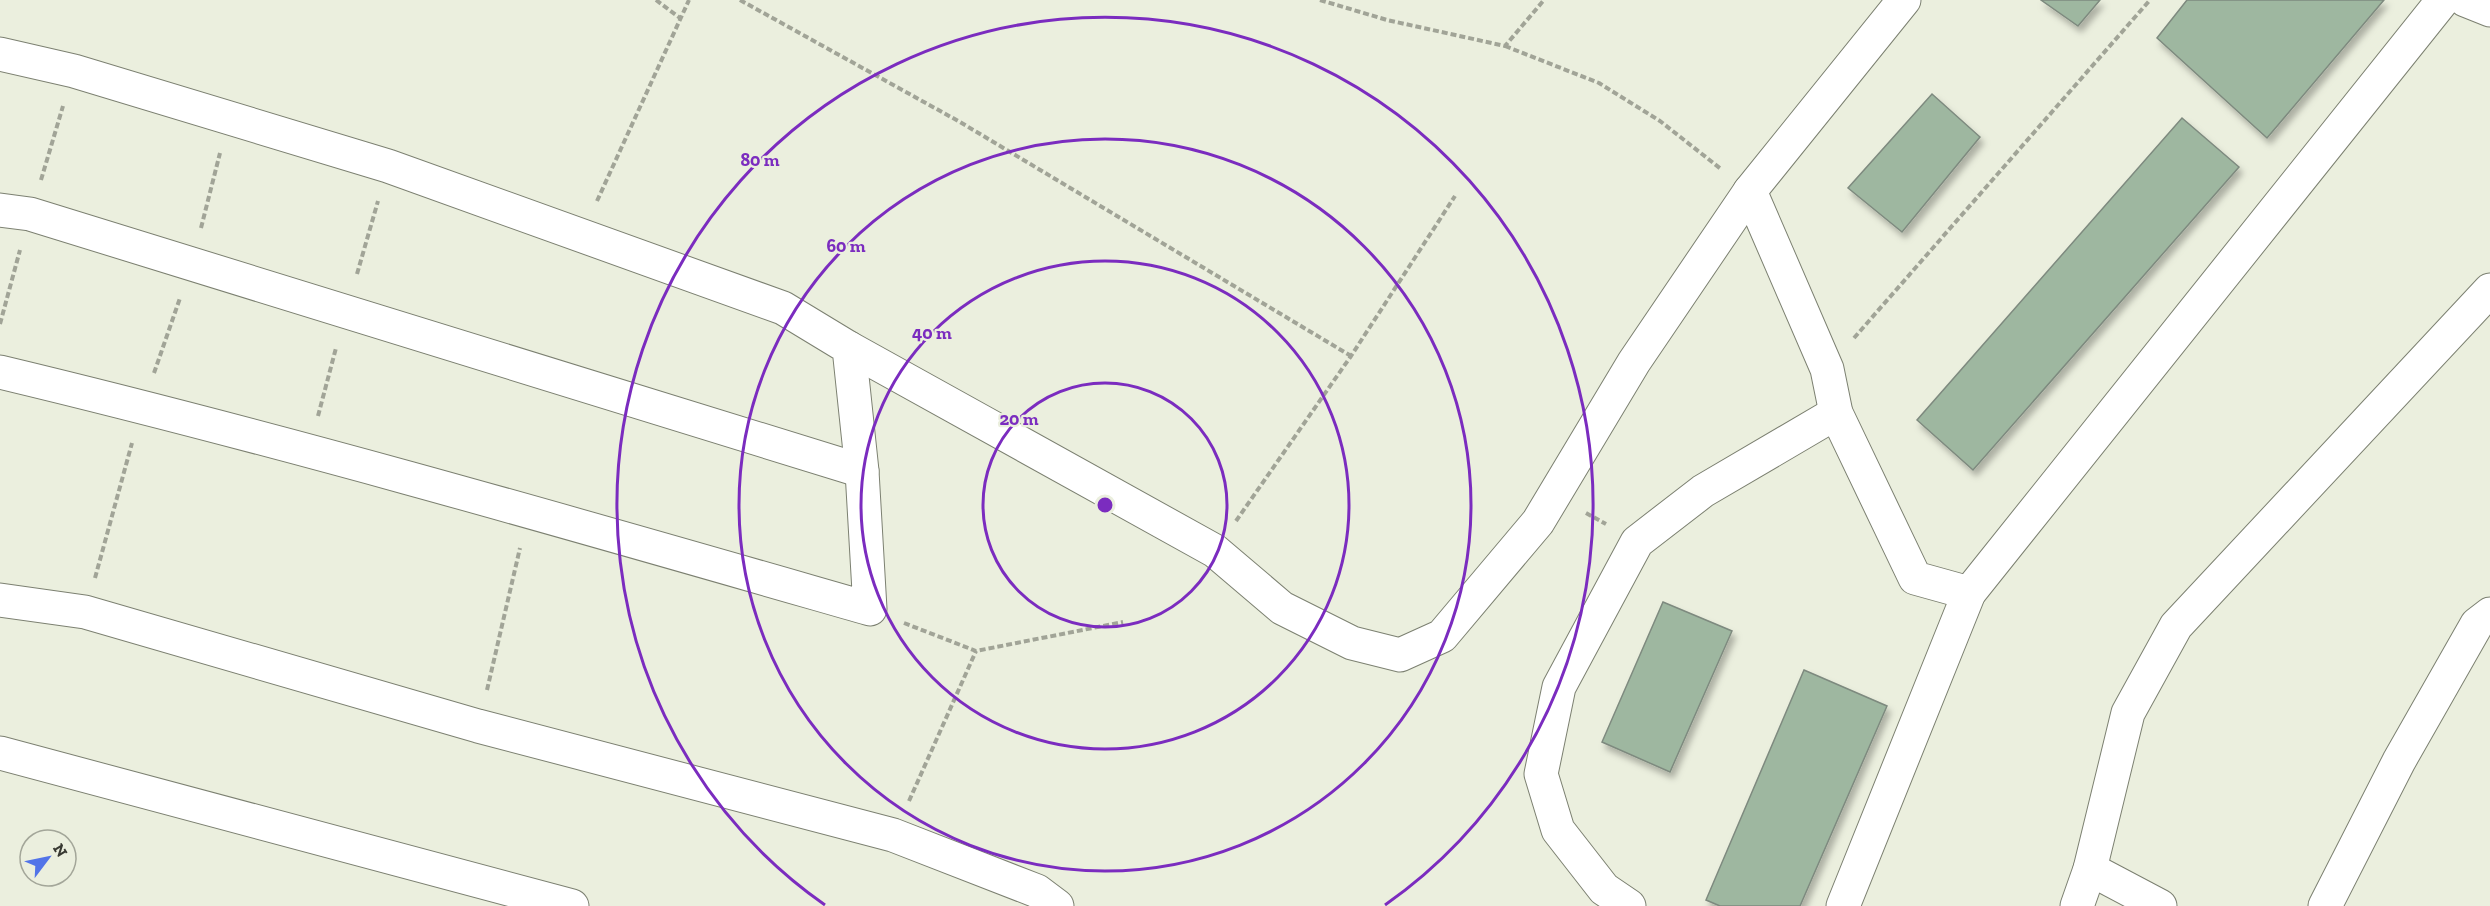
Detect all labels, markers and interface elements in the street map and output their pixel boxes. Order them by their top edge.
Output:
text: 80 m [740,149,780,171]
text: 60 m [826,235,866,257]
text: 40 m [912,322,952,344]
text: 20 m [999,408,1039,430]
centre of rings [1095,495,1115,515]
north arrow [18,828,78,888]
text: N [49,840,72,861]

